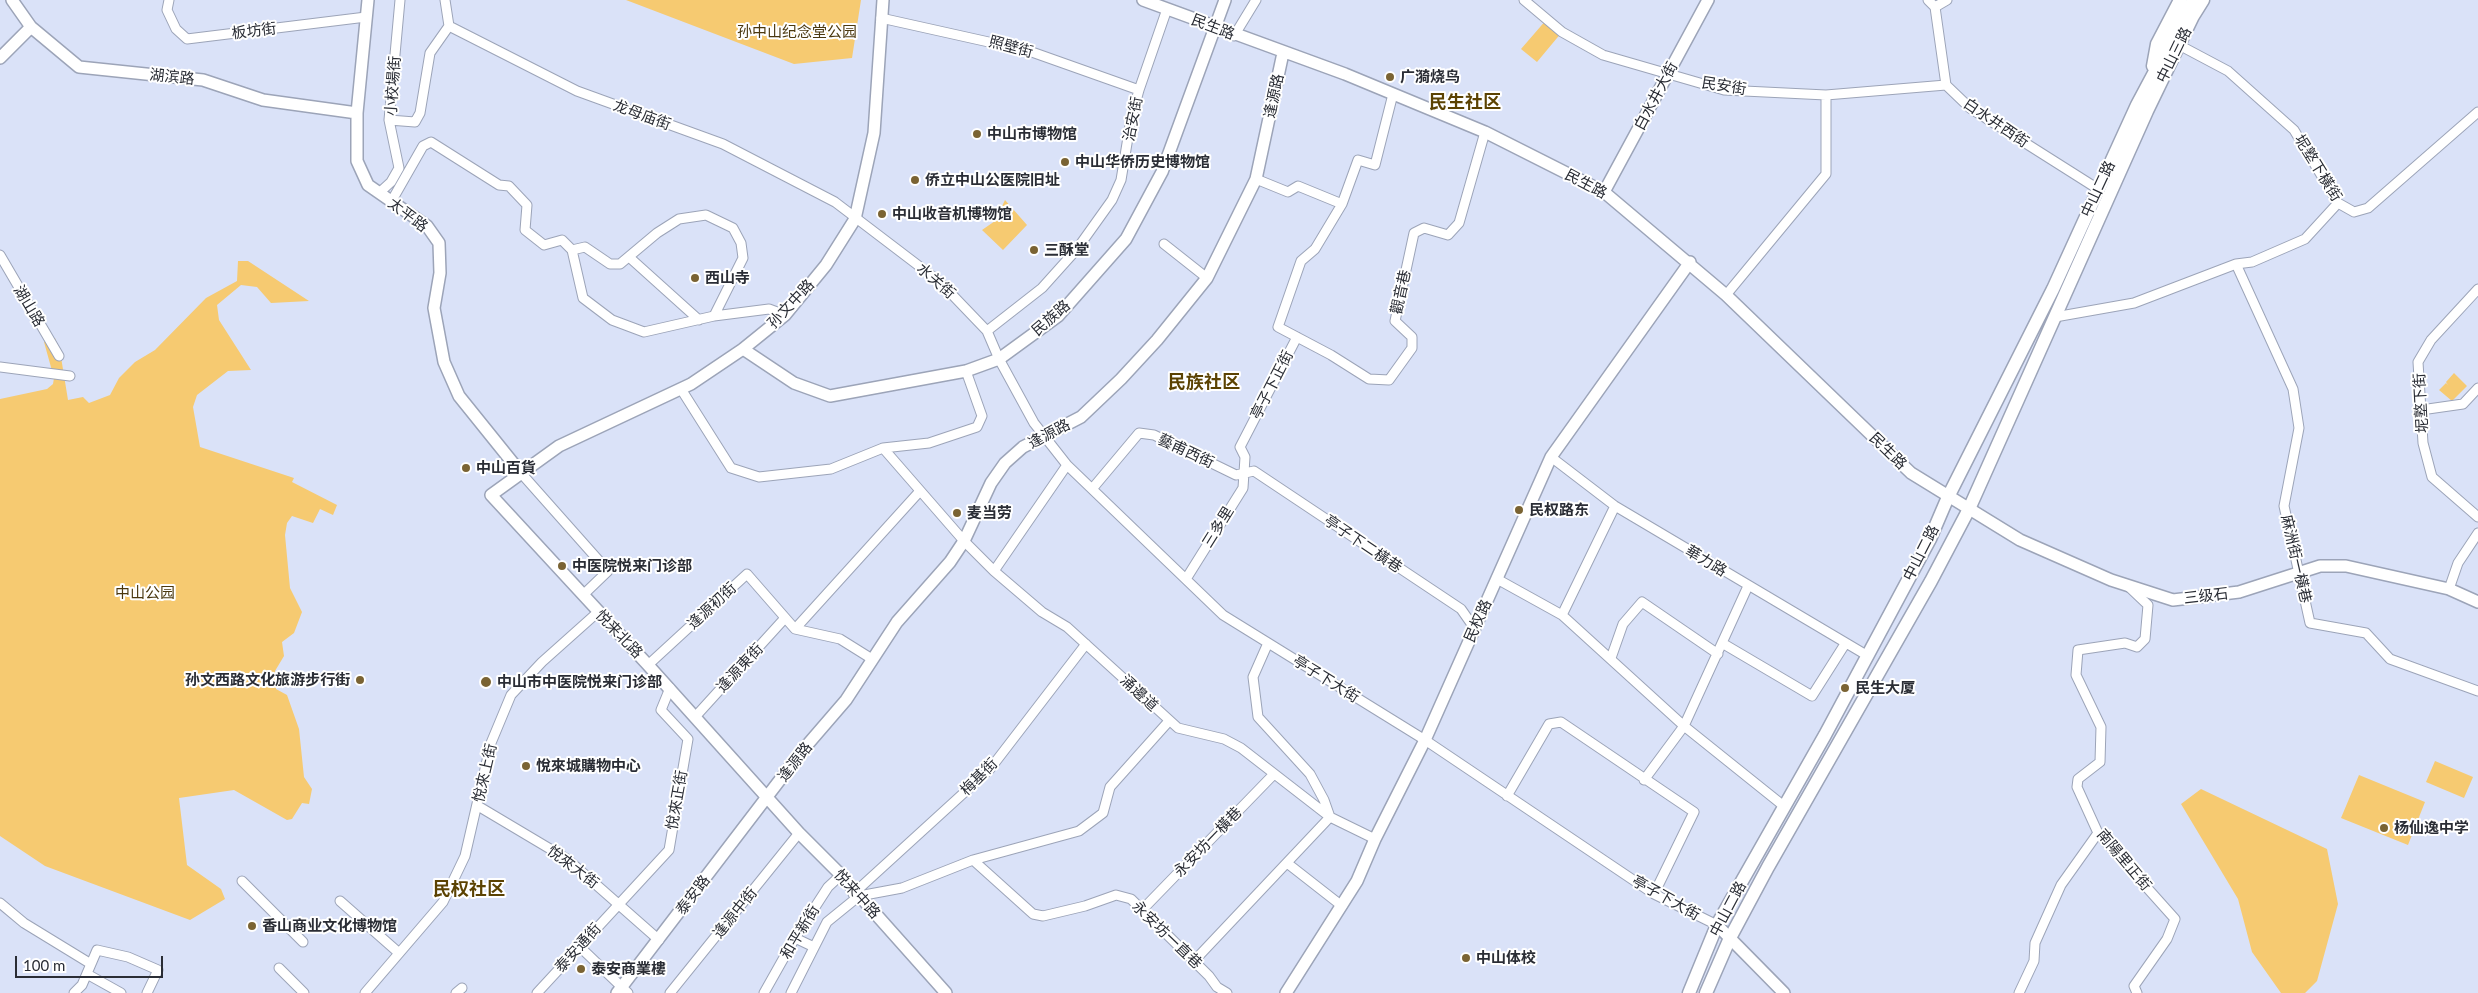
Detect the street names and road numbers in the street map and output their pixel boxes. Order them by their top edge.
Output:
street label: 民生路 [1189,11,1237,43]
street label: 板坊街 [231,19,277,43]
street label: 中山三路 [2153,24,2195,86]
street label: 照壁街 [987,32,1035,62]
street label: 小校場街 [382,55,404,117]
street label: 白水井大街 [1630,59,1682,133]
street label: 湖滨路 [149,66,195,88]
street label: 逢源路 [1261,72,1287,120]
street label: 民安街 [1700,74,1748,98]
street label: 治安街 [1120,95,1146,143]
street label: 白水井西街 [1960,95,2032,151]
street label: 龙母庙街 [611,96,673,134]
street label: 坭墪下橫街 [2290,131,2346,205]
street label: 中山二路 [2077,158,2119,220]
street label: 民生路 [1562,165,1610,203]
street label: 太平路 [385,194,431,236]
street label: 水关街 [913,259,959,303]
street label: 觀音巷 [1388,268,1414,316]
street label: 孙文中路 [764,276,818,332]
street label: 湖山路 [10,282,48,330]
street label: 民族路 [1028,296,1074,340]
street label: 亭子下正街 [1247,348,1297,422]
street label: 坭墪下街 [2410,373,2432,433]
street label: 逢源路 [1025,415,1073,453]
street label: 民生路 [1866,429,1910,473]
street label: 藝甫西街 [1155,430,1217,472]
street label: 三多里 [1198,503,1238,551]
street label: 亭子下二橫巷 [1321,511,1405,577]
street label: 麻洲街一橫巷 [2277,513,2315,605]
street label: 中山二路 [1899,522,1943,584]
street label: 華力路 [1682,542,1730,580]
street label: 逢源初街 [684,579,740,633]
street label: 三级石 [2183,584,2229,608]
street label: 民权路 [1461,597,1495,645]
street label: 悦来北路 [592,606,646,662]
street label: 逢源東街 [713,640,767,696]
street label: 亭子下大街 [1289,651,1363,707]
street label: 涌邊道 [1116,671,1162,715]
street label: 逢源路 [774,739,816,785]
street label: 悅來上街 [469,742,501,804]
street label: 梅基街 [957,755,1001,799]
street label: 悅來正街 [663,769,691,831]
street label: 永安坊一橫巷 [1170,803,1246,881]
street label: 南陽里正街 [2093,825,2155,895]
street label: 悅來大街 [544,842,602,892]
street label: 悦来中路 [830,866,884,922]
street label: 泰安路 [672,872,714,918]
street label: 亭子下大街 [1629,872,1703,924]
street label: 中山二路 [1706,878,1750,940]
street label: 逢源中街 [709,884,761,942]
street label: 永安坊一直巷 [1128,897,1206,973]
street label: 和平新街 [777,902,823,962]
street label: 泰安通街 [551,920,605,976]

